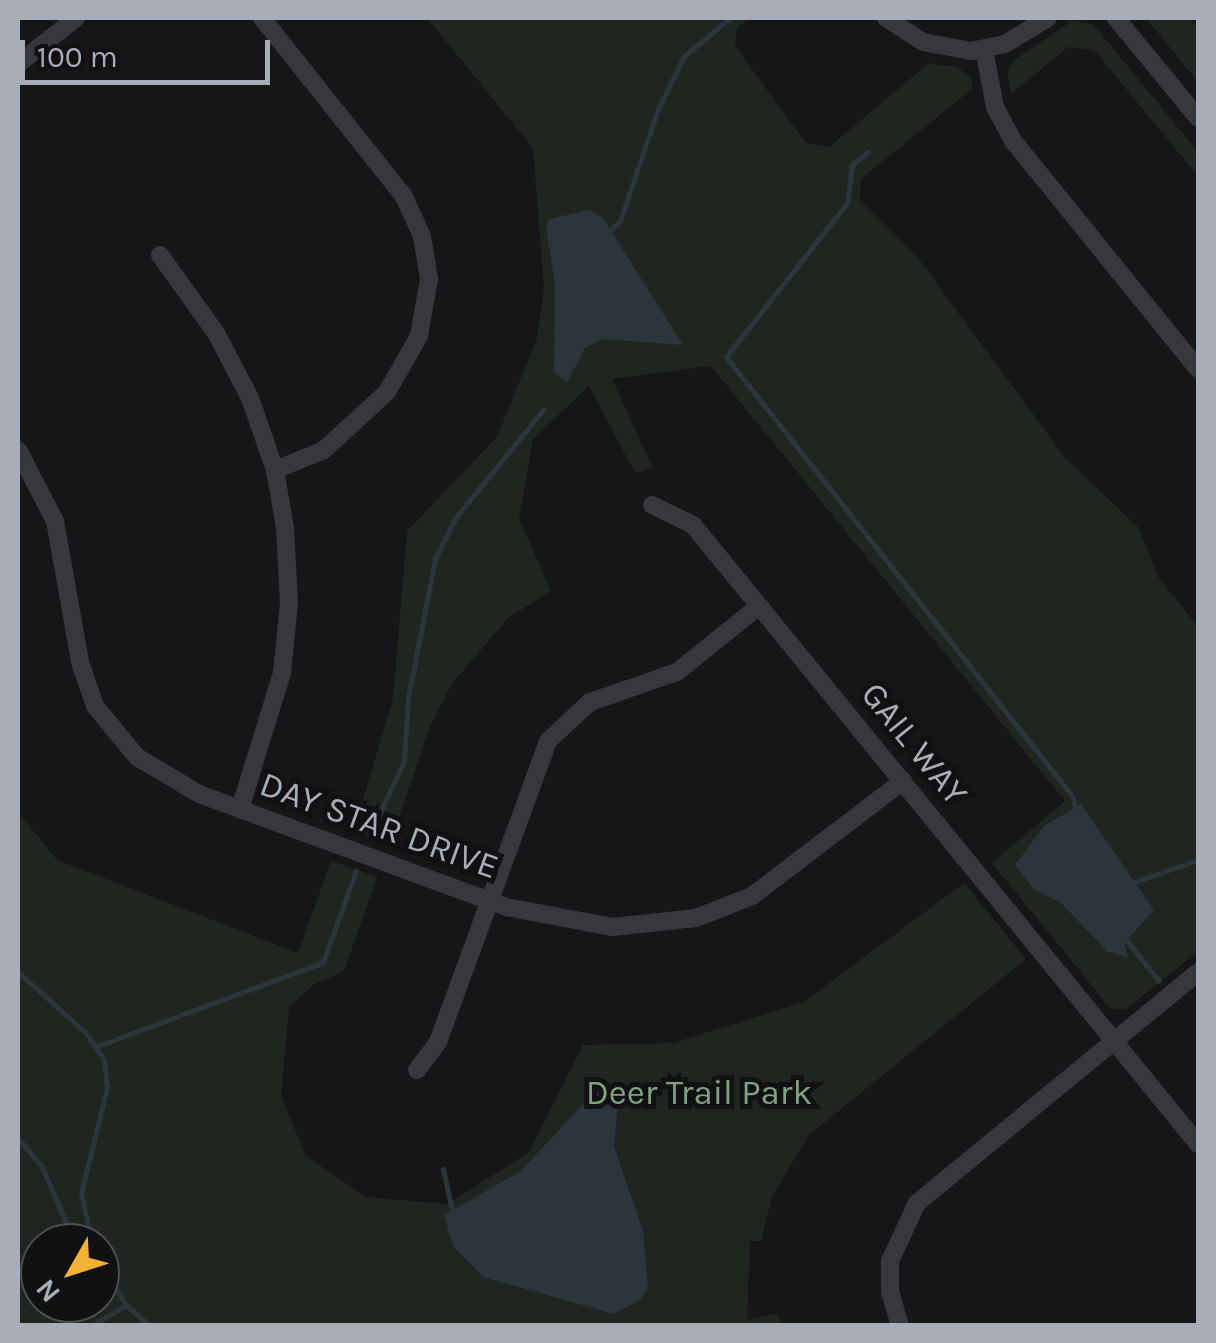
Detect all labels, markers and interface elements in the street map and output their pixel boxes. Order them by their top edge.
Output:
scale bar [25,20,275,82]
text: 100 m [37,39,118,75]
street label: GAIL WAY [852,674,976,814]
street label: DAY STAR DRIVE [254,763,504,889]
park label: Deer Trail Park [586,1072,812,1114]
north arrow [20,1223,120,1323]
text: N [29,1273,67,1309]

